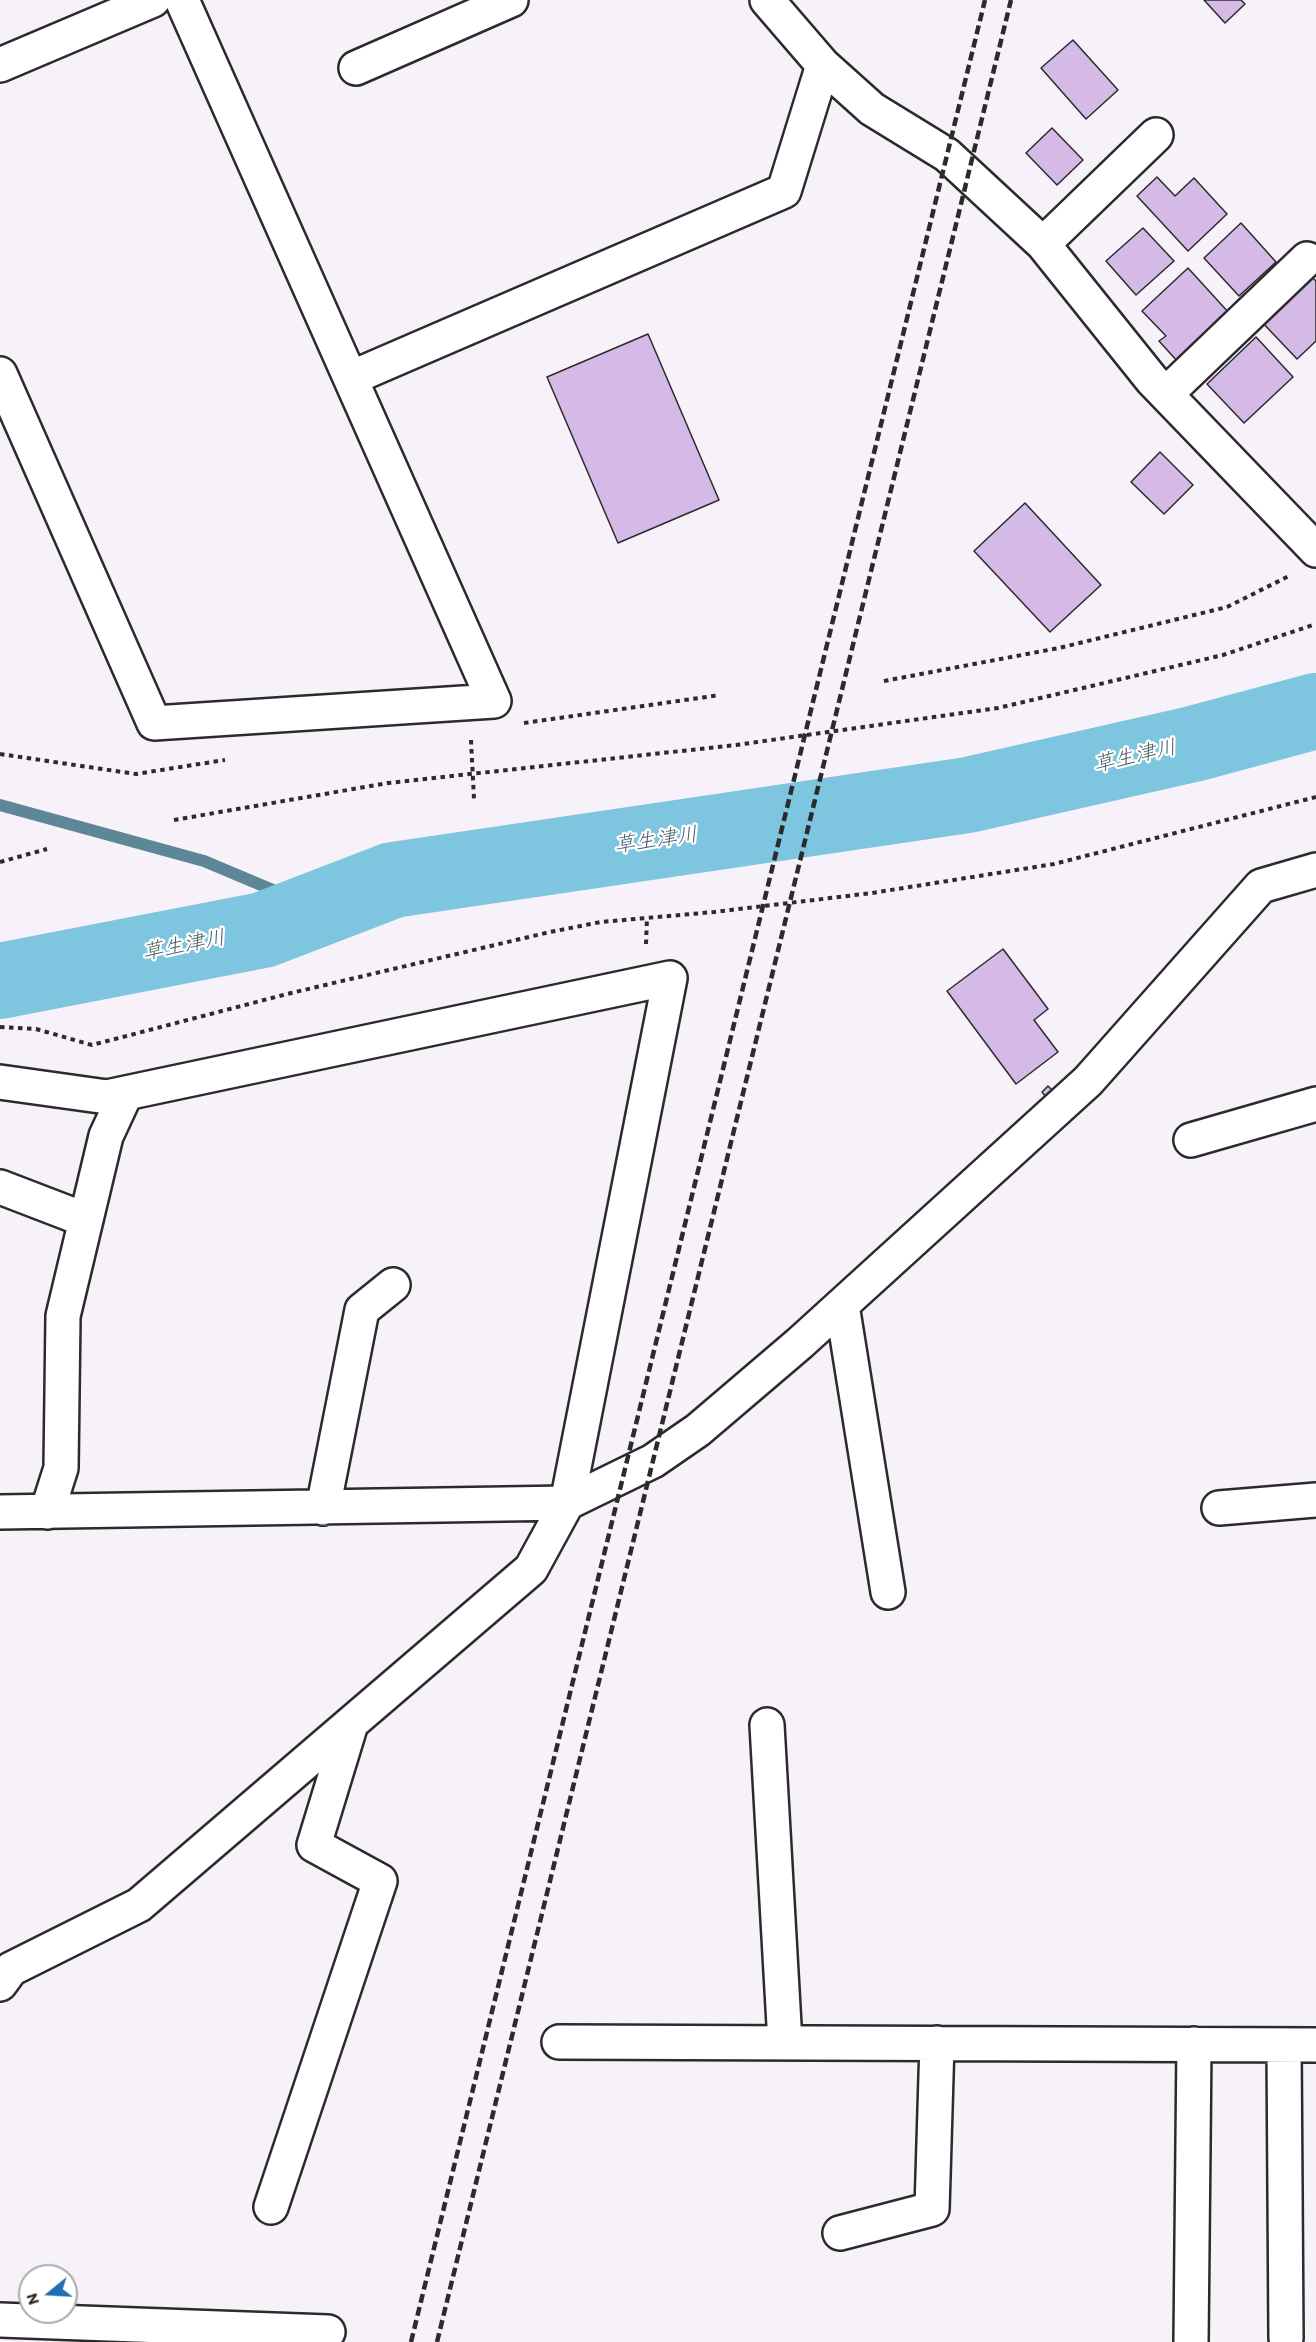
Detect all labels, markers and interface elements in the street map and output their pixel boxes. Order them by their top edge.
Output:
water label: 草生津川 [1091,735,1179,779]
water label: 草生津川 [613,823,699,859]
water label: 草生津川 [140,926,228,966]
north arrow [18,2264,78,2324]
text: N [22,2291,43,2307]

